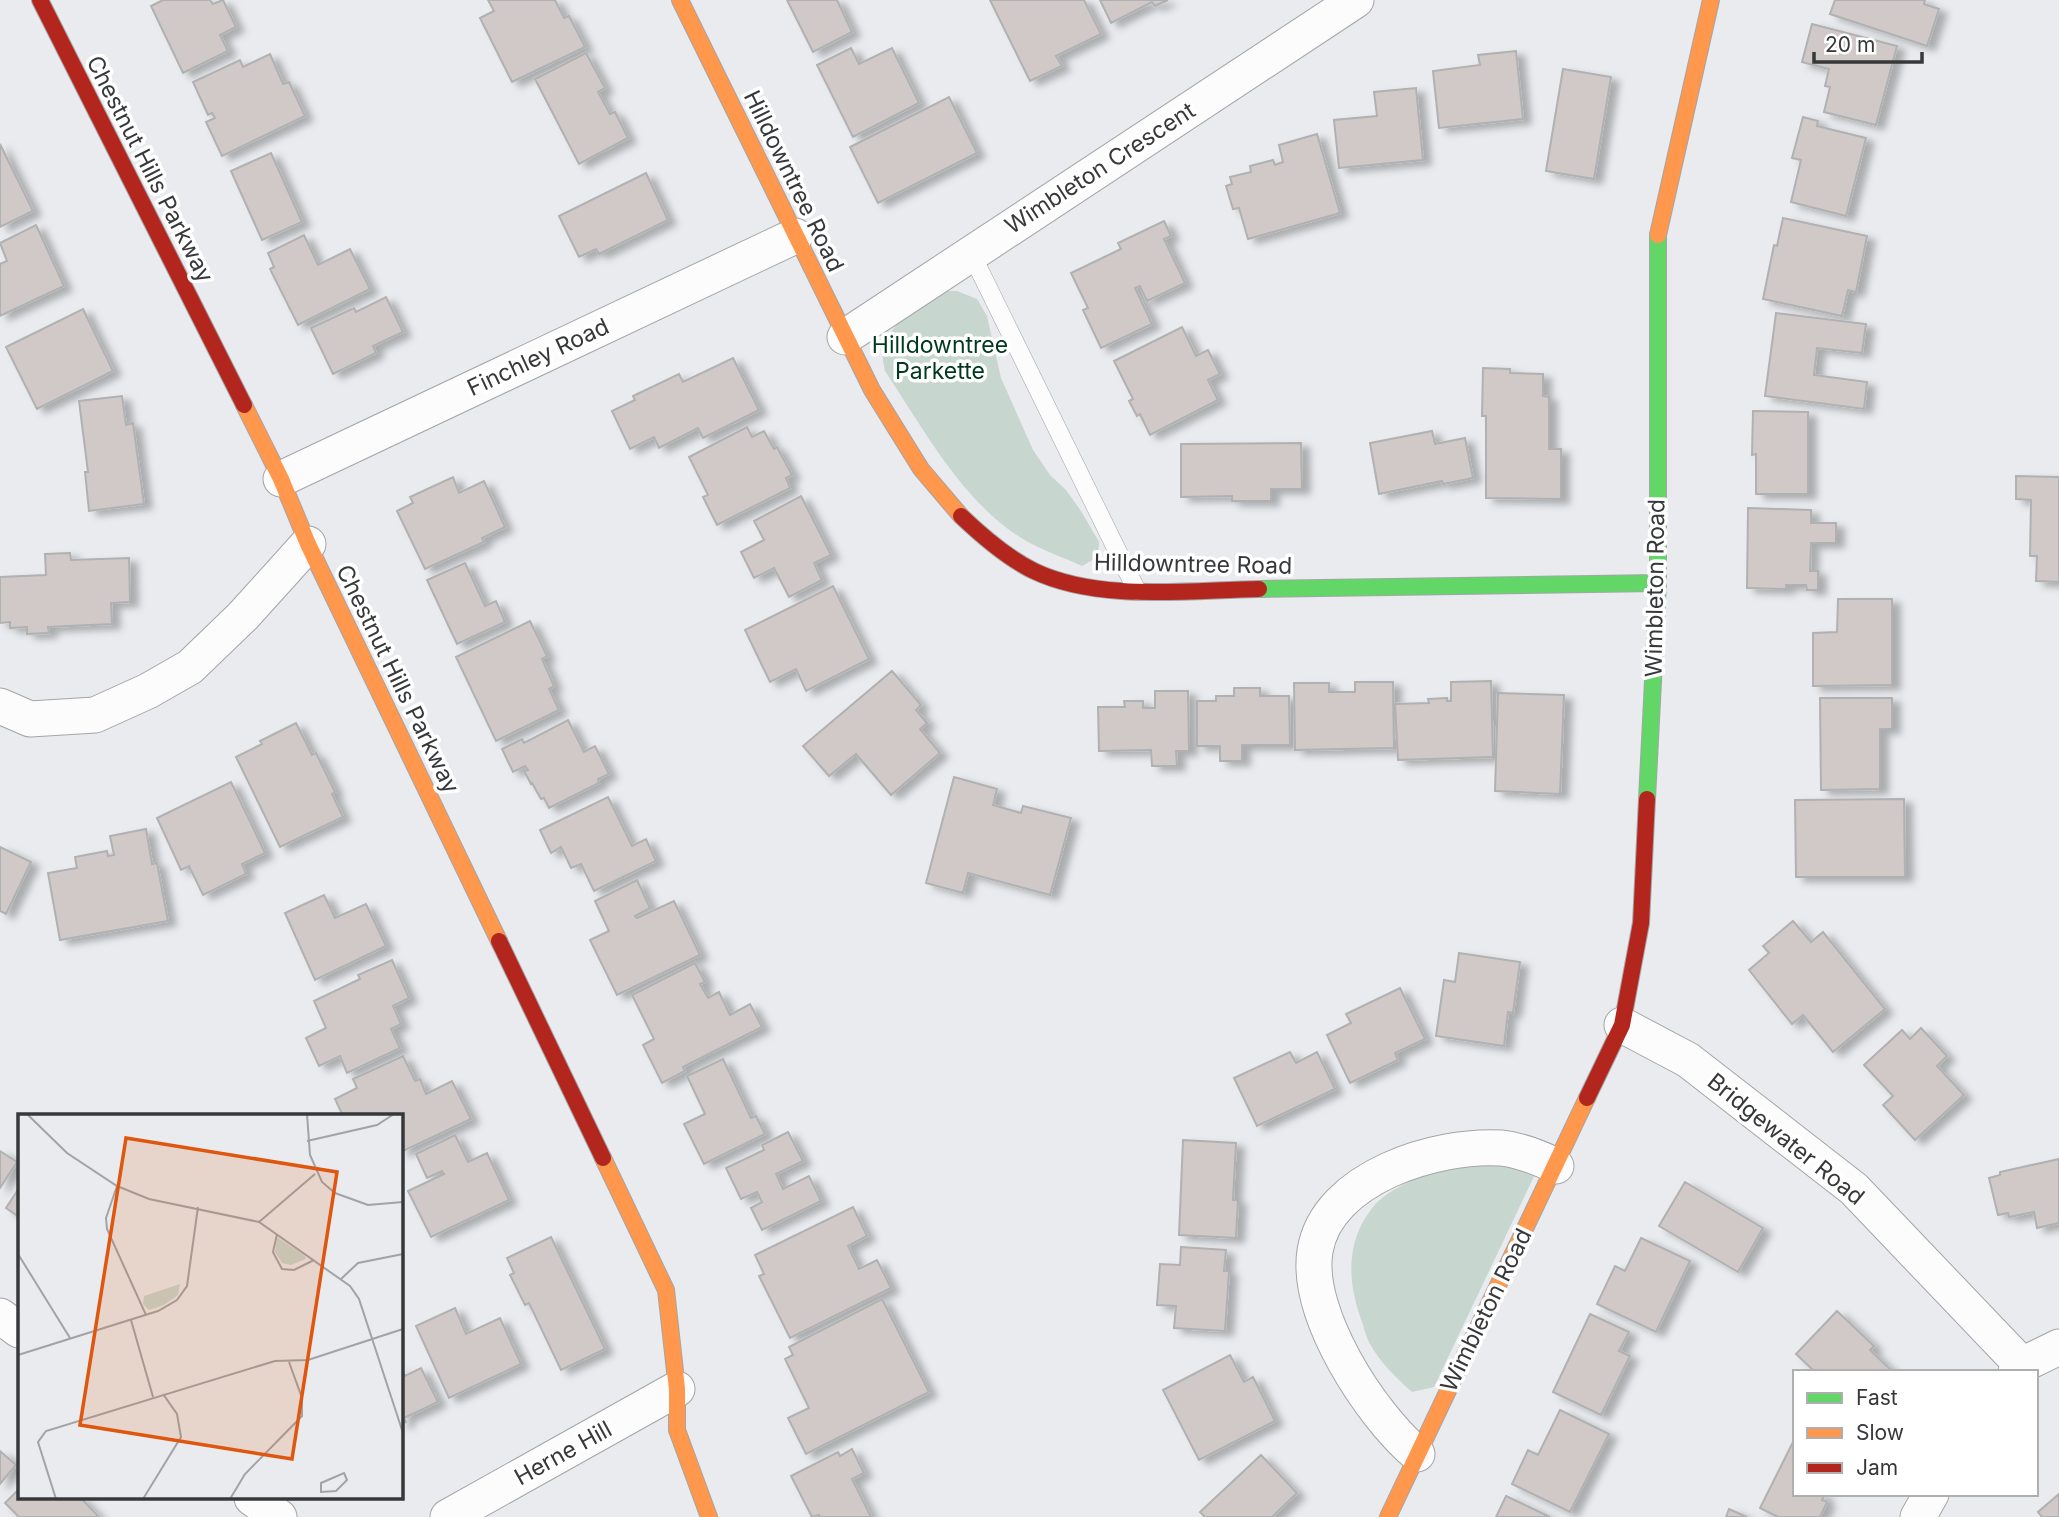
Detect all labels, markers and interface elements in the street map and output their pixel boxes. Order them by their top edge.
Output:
scale bar [1814,21,1923,65]
text: 20 m [1825,32,1875,57]
street label: Chestnut Hills Parkway [81,51,219,287]
street label: Hilldowntree Road [738,86,850,276]
street label: Wimbleton Crescent [1000,96,1201,240]
street label: Finchley Road [463,312,613,402]
park label: Hilldowntree Parkette [872,331,1008,385]
street label: Wimbleton Road [1639,499,1671,677]
street label: Hilldowntree Road [1094,548,1292,580]
street label: Chestnut Hills Parkway [330,560,466,798]
street label: Bridgewater Road [1702,1067,1870,1211]
inset map [18,1114,402,1500]
street label: Wimbleton Road [1434,1224,1538,1396]
legend [1793,1370,2038,1496]
text: Fast [1856,1385,1898,1410]
street label: Herne Hill [510,1415,616,1491]
text: Slow [1856,1420,1904,1445]
text: Jam [1856,1455,1898,1480]

